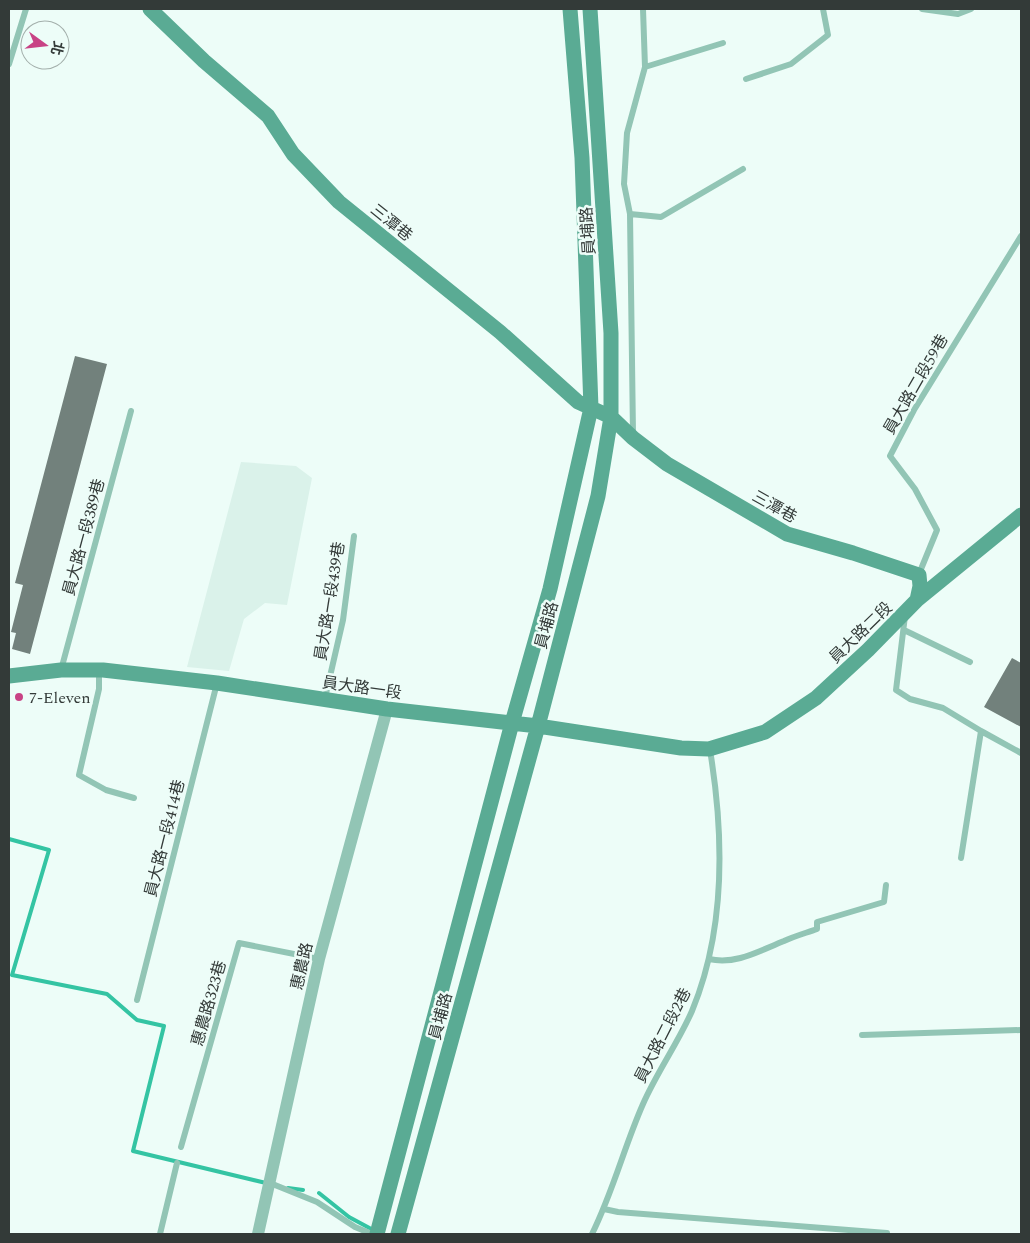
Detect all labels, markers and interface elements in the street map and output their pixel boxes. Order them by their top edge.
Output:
north arrow [20,20,70,70]
text: 北 [45,39,69,58]
street label: 三潭巷 [365,198,418,247]
street label: 員埔路 [574,206,602,256]
street label: 員大路二段59巷 [877,330,954,439]
street label: 員大路一段389巷 [57,476,111,598]
street label: 三潭巷 [748,485,801,529]
street label: 員大路一段439巷 [309,540,351,662]
street label: 員大路二段 [824,596,898,669]
street label: 員埔路 [529,599,565,652]
street label: 員大路一段 [321,671,403,705]
place label: 7-Eleven [29,686,91,710]
marker: 7-Eleven [13,691,25,703]
street label: 員大路一段414巷 [139,777,191,899]
street label: 惠農路 [285,940,319,992]
street label: 惠農路323巷 [185,958,233,1049]
street label: 員大路二段2巷 [629,984,697,1087]
street label: 員埔路 [423,990,459,1043]

